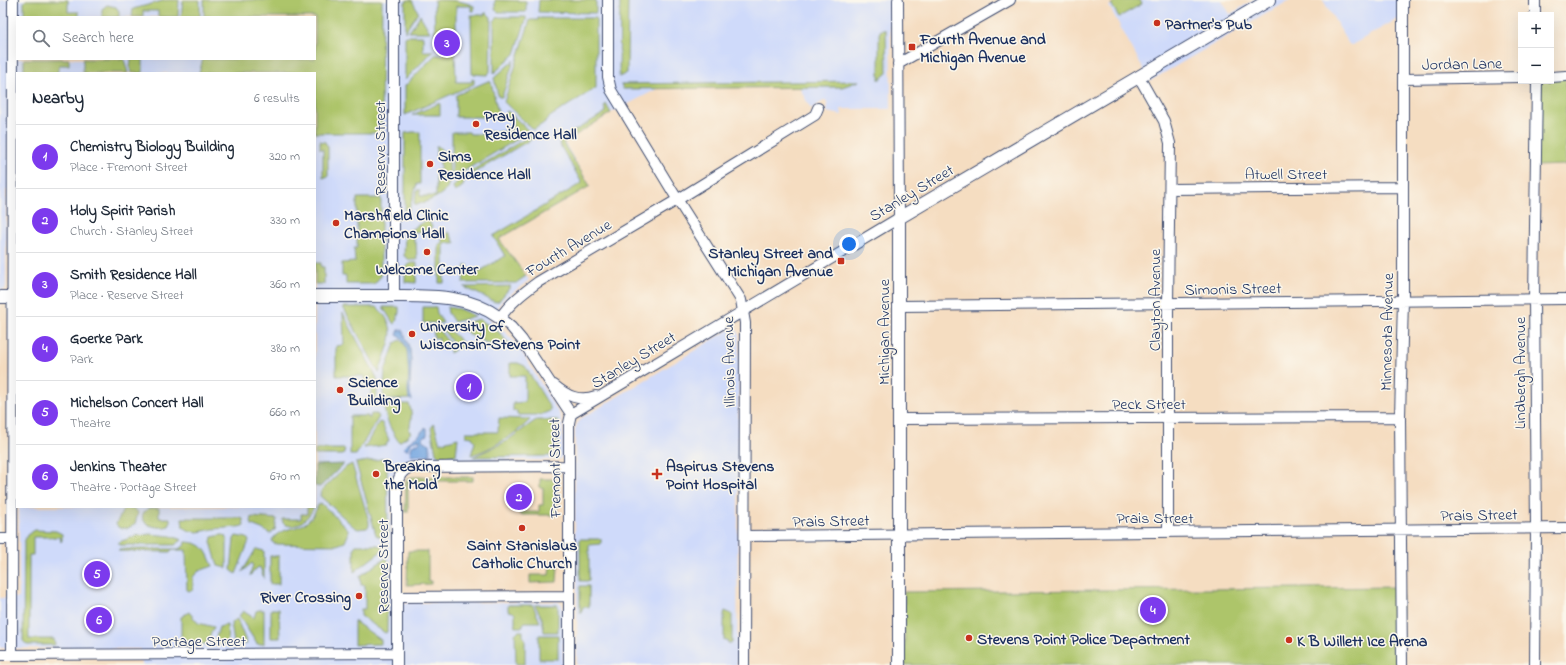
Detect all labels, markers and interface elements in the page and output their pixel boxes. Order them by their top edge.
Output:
map controls [1518,12,1554,84]
button: + [1518,12,1554,48]
place label: Partner's Pub [1165,13,1253,37]
search box [16,16,316,60]
marker: Partner's Pub [1152,18,1162,28]
icon: search [30,27,52,49]
text: Search here [62,27,134,49]
pin: 3 [434,28,460,58]
place label: Fourth Avenue and Michigan Avenue [919,28,1046,71]
marker: Fourth Avenue and Michigan Avenue [907,42,917,52]
button: − [1518,48,1554,84]
street label: Jordan Lane [1422,52,1503,78]
text: Nearby [32,86,84,111]
text: 6 results [254,89,300,108]
street label: Reserve Street [369,100,393,195]
place label: Pray Residence Hall [483,105,577,147]
marker: Pray Residence Hall [471,119,481,129]
text: Chemistry Biology Building [70,136,234,158]
place label: Sims Residence Hall [437,145,531,187]
text: 1 [43,147,47,166]
text: 320 m [269,147,300,166]
text: Place · Fremont Street [70,158,188,177]
marker: Sims Residence Hall [425,159,435,169]
street label: Stanley Street [865,159,960,229]
street label: Atwell Street [1245,163,1328,187]
text: Holy Spirit Parish [70,200,175,222]
place label: Marshfield Clinic Champions Hall [344,204,449,246]
text: 2 [42,211,48,230]
text: 330 m [270,211,300,230]
street label: Fourth Avenue [521,213,617,284]
marker: Marshfield Clinic Champions Hall [331,218,341,228]
text: Church · Stanley Street [70,222,193,241]
your location [839,234,859,254]
place label: Stanley Street and Michigan Avenue [708,242,834,285]
marker: Welcome Center [422,247,432,257]
street label: Clayton Avenue [1144,248,1168,351]
marker: Stanley Street and Michigan Avenue [836,256,846,266]
place label: Welcome Center [376,258,479,282]
text: Smith Residence Hall [70,264,197,286]
street label: Minnesota Avenue [1375,272,1401,391]
text: 3 [42,275,48,294]
text: 360 m [270,275,300,294]
street label: Simonis Street [1184,277,1282,303]
street label: Michigan Avenue [873,278,897,385]
text: Place · Reserve Street [70,286,184,305]
place label: University of Wisconsin–Stevens Point [420,315,581,357]
street label: Illinois Avenue [717,315,743,408]
street label: Lindbergh Avenue [1509,316,1533,429]
street label: Stanley Street [587,326,682,396]
text: Goerke Park [70,328,143,350]
marker: University of Wisconsin–Stevens Point [407,329,417,339]
text: 4 [42,339,48,358]
text: 380 m [271,339,300,358]
text: Park [70,350,94,369]
place label: Science Building [347,371,400,414]
pin: 1 [456,372,482,402]
marker: Science Building [335,385,345,395]
text: Michelson Concert Hall [70,392,204,414]
street label: Peck Street [1112,393,1187,417]
text: 5 [41,403,49,422]
text: 660 m [270,403,300,422]
text: Theatre [70,414,111,433]
street label: Fremont Street [543,417,569,519]
place label: Breaking the Mold [383,455,441,497]
place label: Aspirus Stevens Point Hospital [666,455,774,497]
text: Jenkins Theater [70,456,166,478]
text: 6 [42,467,48,486]
text: 670 m [270,467,300,486]
marker: Aspirus Stevens Point Hospital [651,468,663,480]
marker: Breaking the Mold [371,469,381,479]
text: Theatre · Portage Street [70,478,197,497]
pin: 2 [506,482,532,512]
street label: Prais Street [1440,503,1518,529]
street label: Prais Street [1116,507,1194,531]
street label: Prais Street [792,509,870,535]
street label: Reserve Street [372,518,396,613]
marker: Saint Stanislaus Catholic Church [517,523,527,533]
place label: Saint Stanislaus Catholic Church [467,534,577,576]
pin: 5 [84,559,110,589]
place label: River Crossing [259,586,351,611]
marker: River Crossing [354,591,364,601]
pin: 4 [1140,595,1166,625]
pin: 6 [86,605,112,635]
place label: Stevens Point Police Department [977,628,1190,652]
street label: Portage Street [152,630,247,654]
place label: K B Willett Ice Arena [1297,630,1428,654]
marker: Stevens Point Police Department [964,633,974,643]
marker: K B Willett Ice Arena [1284,635,1294,645]

